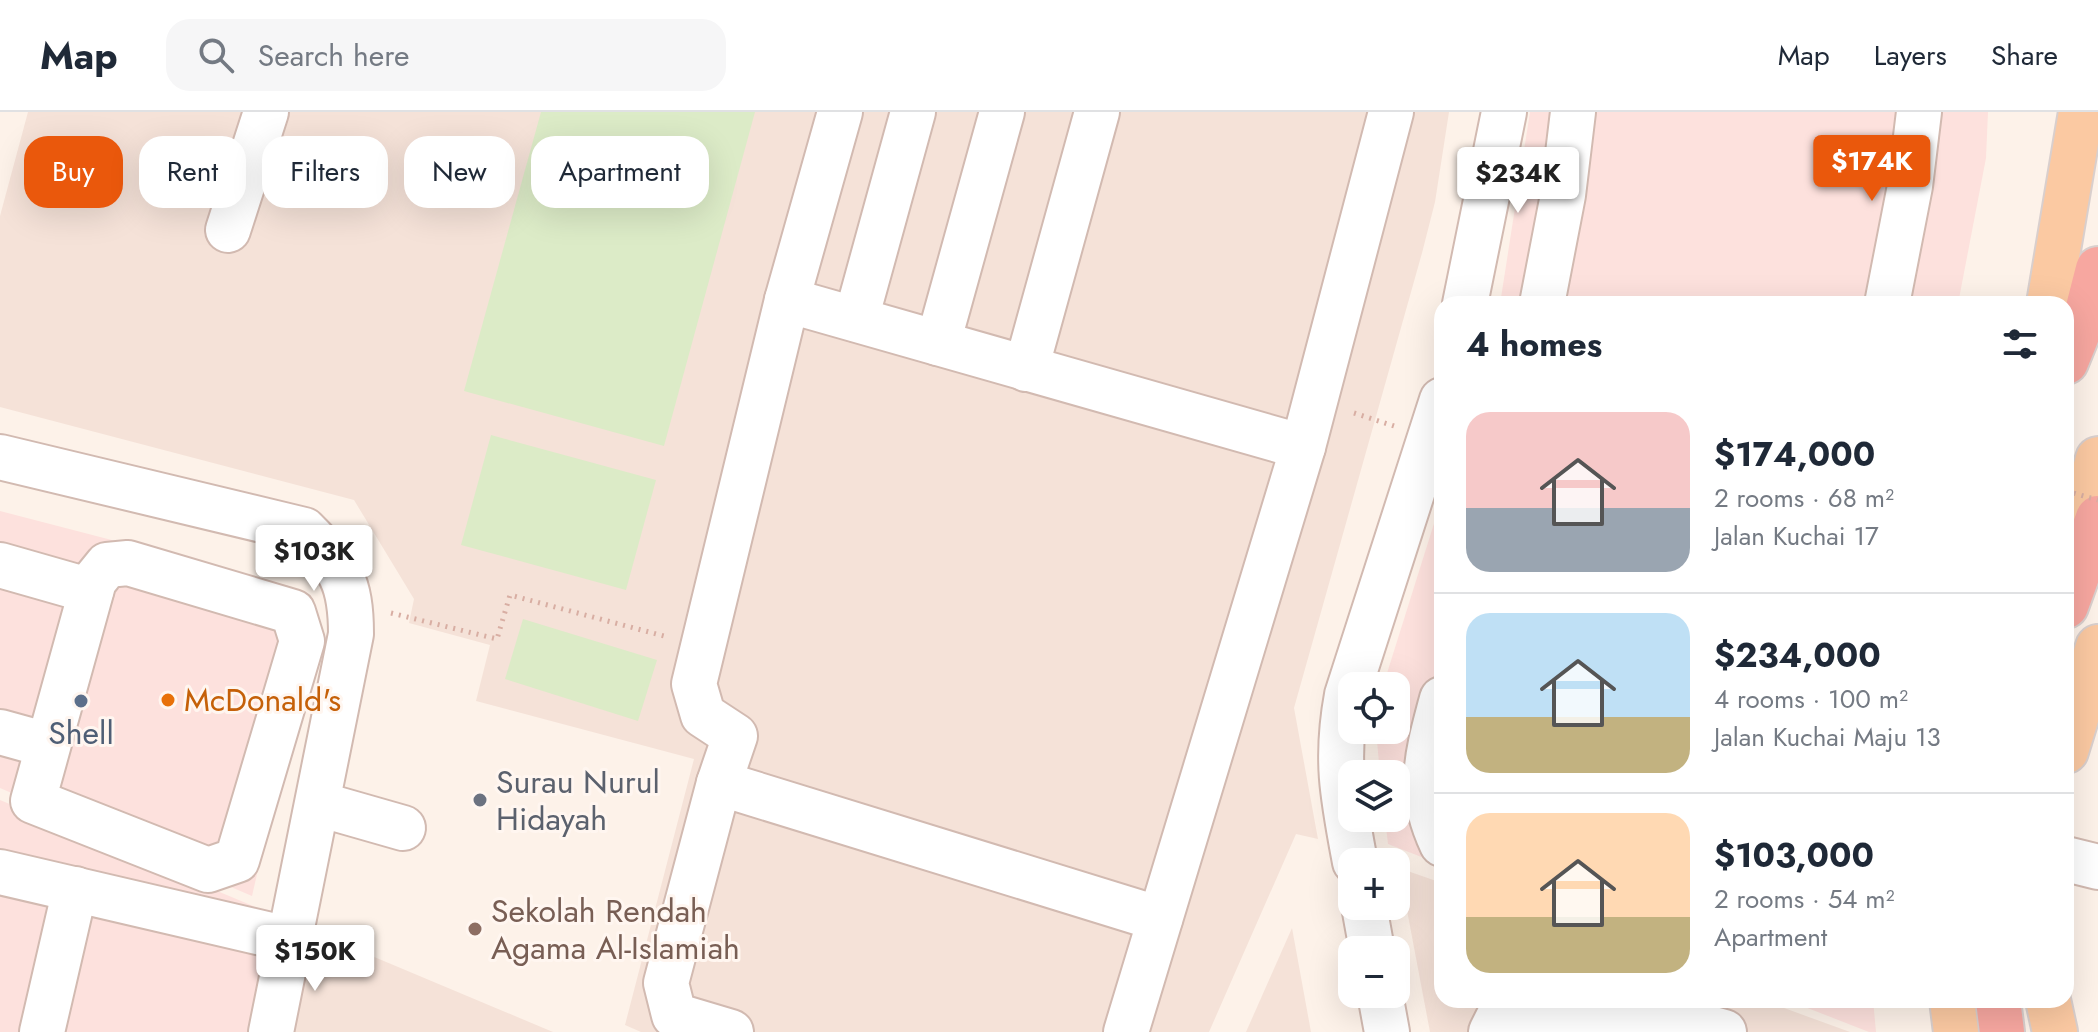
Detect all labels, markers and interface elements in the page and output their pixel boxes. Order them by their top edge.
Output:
search box [166,19,726,91]
text: Map [40,28,118,83]
icon: search [194,33,238,77]
text: Search here [258,34,410,77]
text: Map [1778,35,1830,76]
text: Layers [1874,35,1947,76]
text: Share [1991,35,2058,76]
pin: $174K [1816,135,1928,203]
chip: Buy [24,136,123,208]
chip: Rent [139,136,246,208]
chip: Filters [262,136,388,208]
chip: New [404,136,515,208]
chip: Apartment [531,136,709,208]
text: $174K [1831,142,1913,180]
pin: $234K [1462,147,1574,215]
text: $234K [1475,154,1561,192]
text: 4 homes [1466,320,1602,369]
icon: filters [1998,322,2042,366]
text: $174,000 [1714,430,1875,479]
icon: home [1530,444,1626,540]
text: 2 rooms · 68 m² [1714,479,1894,517]
text: Jalan Kuchai 17 [1714,517,1879,555]
pin: $103K [258,525,370,593]
text: $103K [274,532,354,570]
text: $234,000 [1714,631,1881,680]
icon: home [1530,645,1626,741]
map controls [1338,672,1410,1008]
button: locate [1338,672,1410,744]
place label: McDonald's [184,677,341,723]
text: 4 rooms · 100 m² [1714,680,1908,718]
marker: McDonald's [159,691,177,709]
marker: Shell [72,692,90,710]
place label: Shell [48,710,114,756]
text: Jalan Kuchai Maju 13 [1714,718,1941,756]
place label: Surau Nurul Hidayah [496,759,660,842]
button: layers [1338,760,1410,832]
marker: Surau Nurul Hidayah [471,791,489,809]
text: $103,000 [1714,831,1874,880]
icon: home [1530,845,1626,941]
button: + [1338,848,1410,920]
text: 2 rooms · 54 m² [1714,880,1895,918]
place label: Sekolah Rendah Agama Al-Islamiah [491,888,740,971]
text: Apartment [1714,918,1827,956]
marker: Sekolah Rendah Agama Al-Islamiah [466,920,484,938]
pin: $150K [259,925,371,993]
text: $150K [274,932,356,970]
button: − [1338,936,1410,1008]

